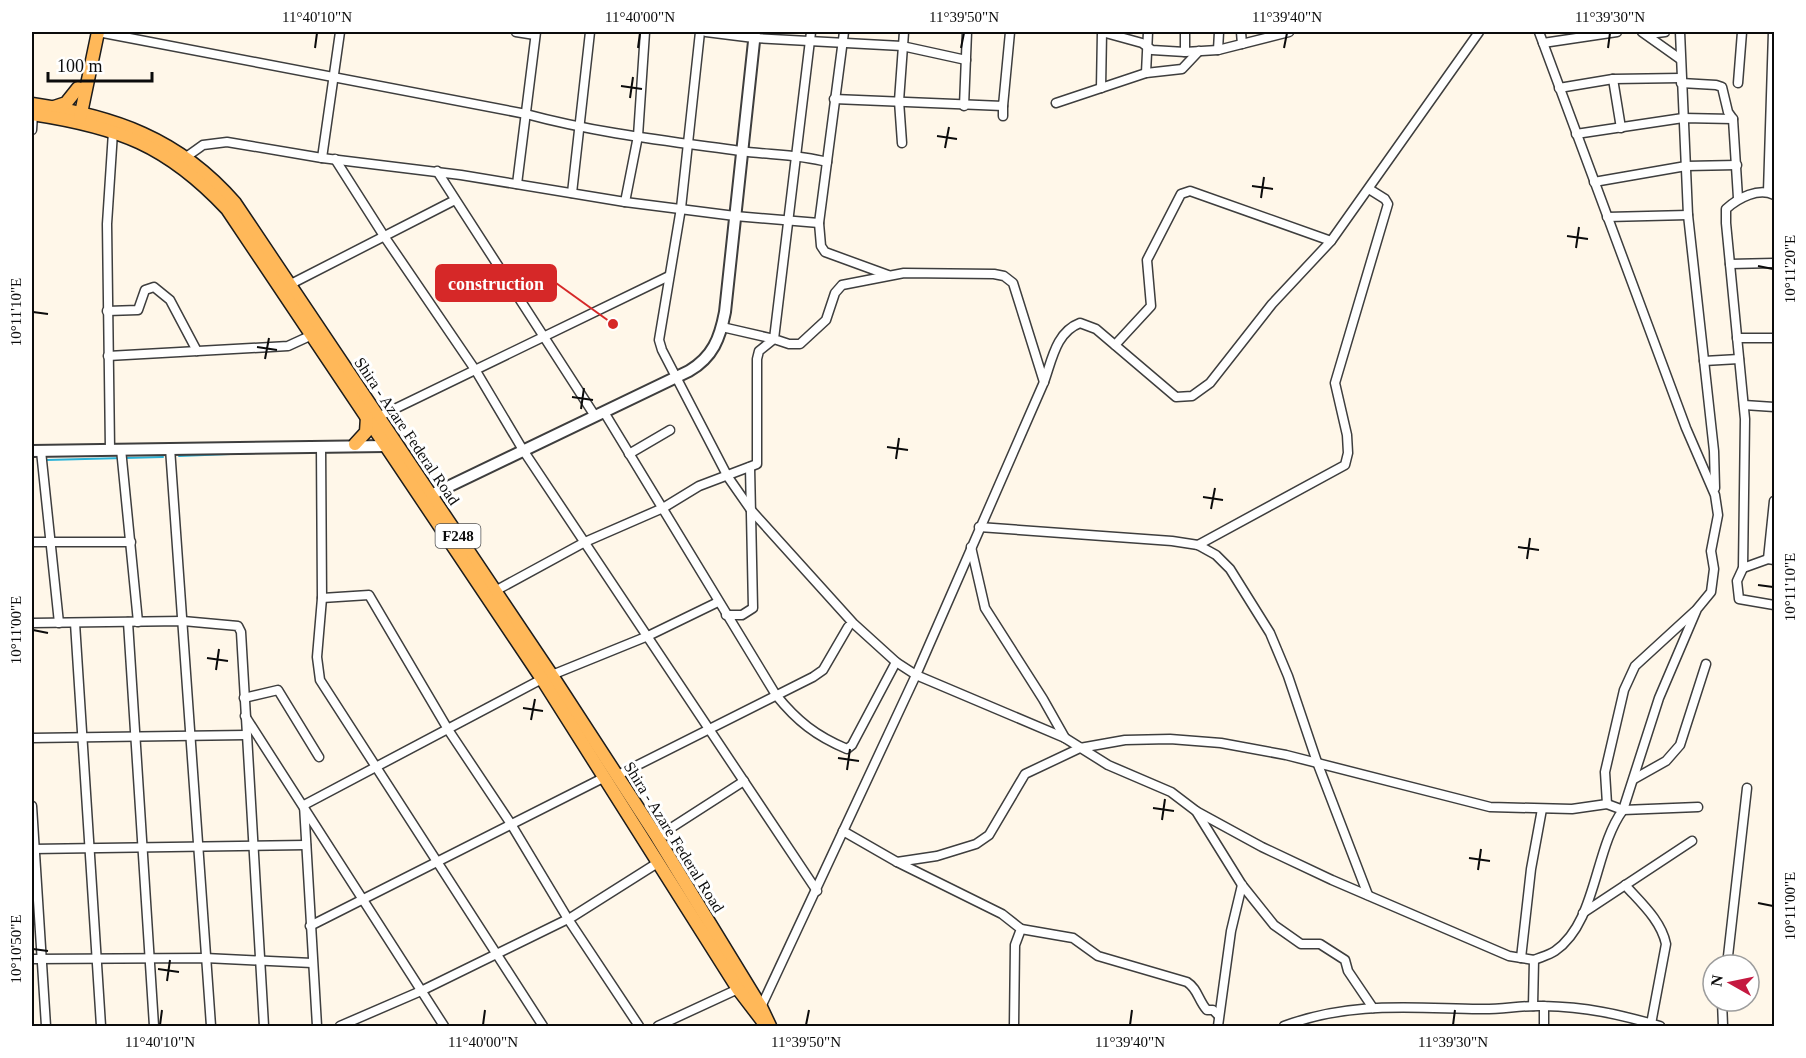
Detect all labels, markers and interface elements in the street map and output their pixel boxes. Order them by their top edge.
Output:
text: 11°40'10"N [282,9,352,25]
text: 11°40'00"N [605,9,675,25]
text: 11°39'50"N [929,9,999,25]
text: 11°39'40"N [1252,9,1322,25]
text: 11°39'30"N [1575,9,1645,25]
scale bar [48,45,152,83]
text: 100 m [57,56,103,76]
text: 10°11'20"E [1782,235,1798,303]
callout: construction [436,265,556,301]
text: construction [448,274,544,294]
text: 10°11'10"E [8,278,24,346]
street label: Shira - Azare Federal Road [351,354,463,508]
road number: F248 [436,524,480,548]
text: 10°11'10"E [1782,553,1798,621]
text: 10°11'00"E [8,596,24,664]
street label: Shira - Azare Federal Road [621,759,727,915]
text: 10°11'00"E [1782,872,1798,940]
text: 10°10'50"E [8,915,24,984]
north arrow [1701,953,1761,1013]
text: N [1707,973,1726,988]
text: 11°40'10"N [125,1034,195,1050]
text: 11°40'00"N [448,1034,518,1050]
text: 11°39'50"N [771,1034,841,1050]
text: 11°39'40"N [1095,1034,1165,1050]
text: 11°39'30"N [1418,1034,1488,1050]

